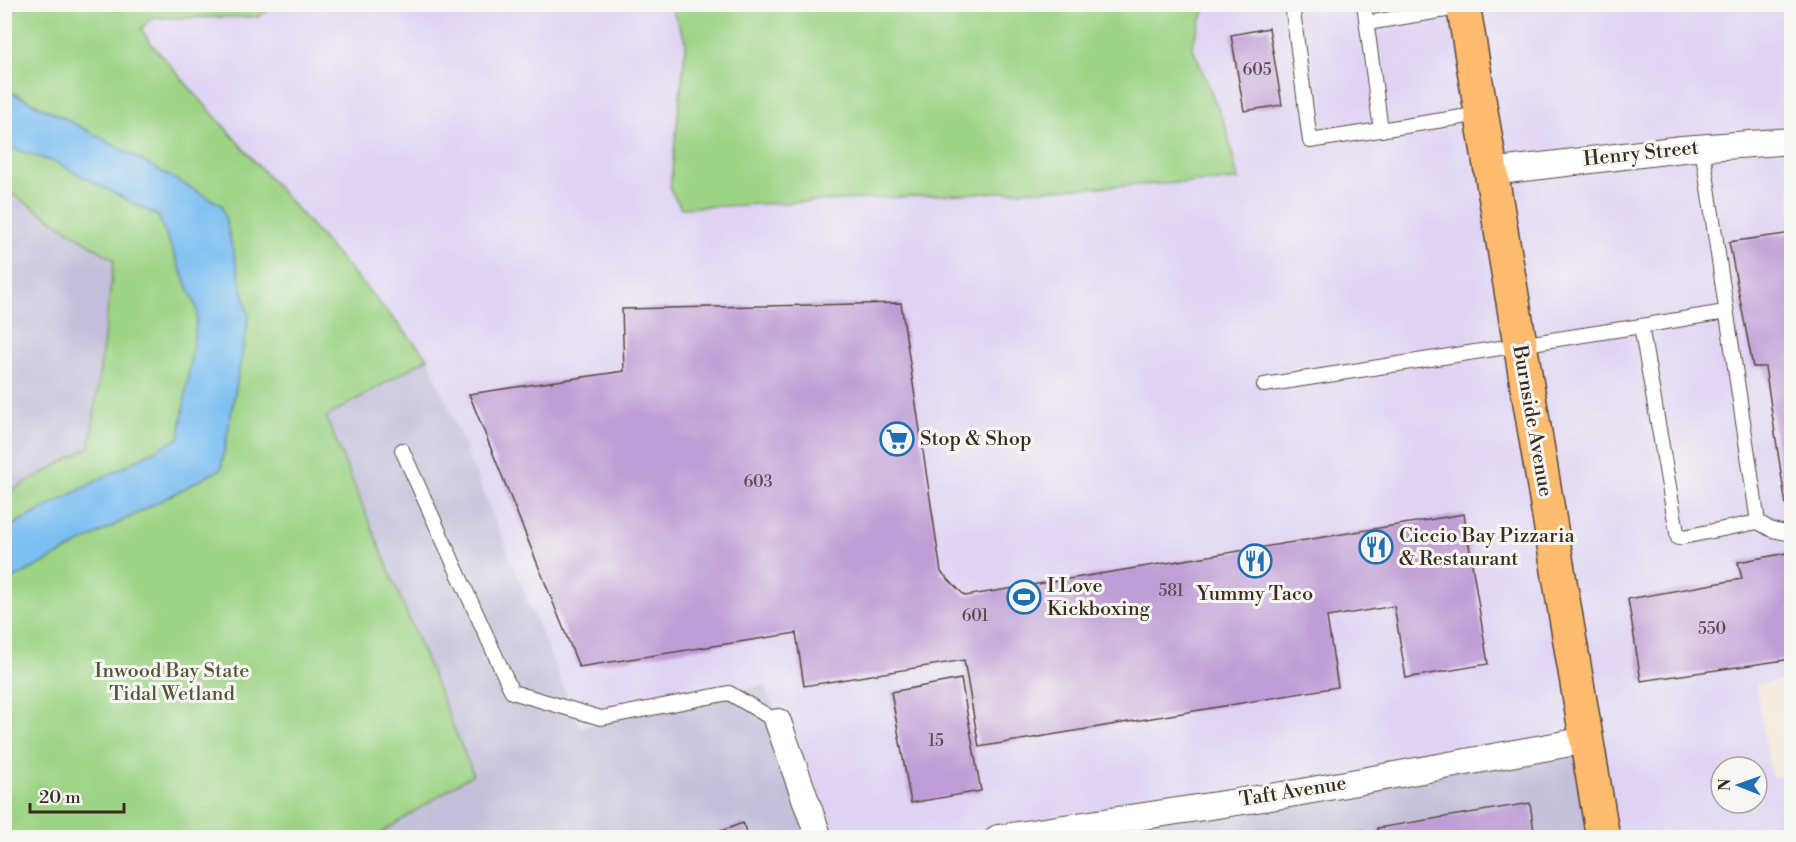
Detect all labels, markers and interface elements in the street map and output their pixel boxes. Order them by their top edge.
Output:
house number: 605 [1242,60,1272,80]
street label: Henry Street [1582,136,1700,172]
street label: Burnside Avenue [1506,342,1558,499]
supermarket icon: Stop & Shop [879,421,915,457]
place label: Stop & Shop [920,427,1032,452]
house number: 603 [743,472,773,492]
place label: Ciccio Bay Pizzaria & Restaurant [1399,524,1576,572]
restaurant icon: Ciccio Bay Pizzaria & Restaurant [1358,529,1394,565]
restaurant icon: Yummy Taco [1237,543,1273,579]
place label: I Love Kickboxing [1047,574,1151,622]
sports icon: I Love Kickboxing [1006,579,1042,615]
house number: 581 [1158,581,1184,601]
place label: Yummy Taco [1196,582,1313,607]
house number: 601 [962,606,988,626]
house number: 550 [1698,619,1726,639]
park label: Inwood Bay State Tidal Wetland [95,659,249,707]
house number: 15 [928,731,944,751]
north arrow [1709,755,1769,815]
street label: Taft Avenue [1238,771,1348,813]
scale bar [30,776,124,814]
text: N [1715,778,1735,791]
text: 20 m [39,786,81,809]

